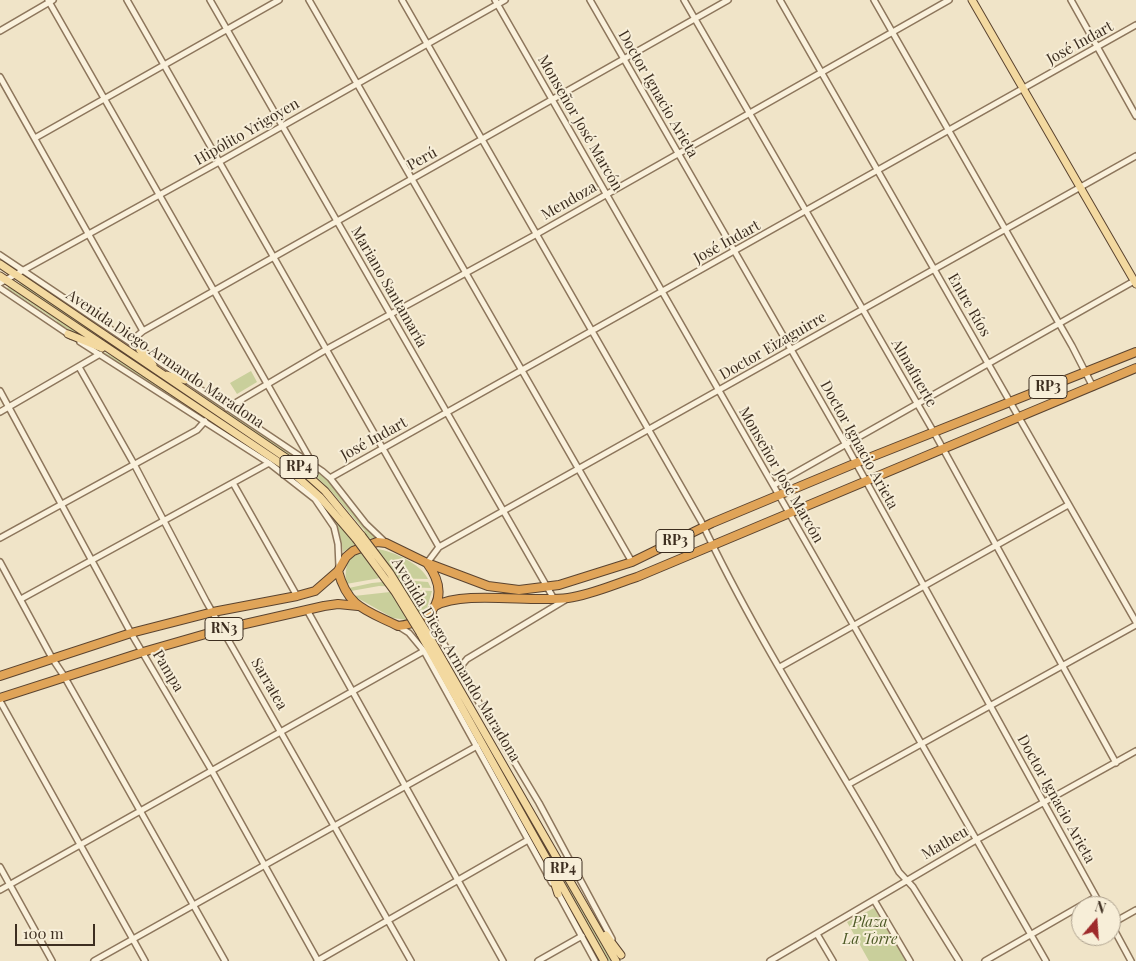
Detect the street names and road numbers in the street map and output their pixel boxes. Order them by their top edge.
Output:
street label: José Indart [1044,17,1116,69]
street label: Doctor Ignacio Arieta [614,27,702,161]
street label: Monseñor José Marcón [534,52,626,194]
street label: Hipólito Yrigoyen [191,95,303,169]
street label: Perú [404,143,440,175]
street label: Mendoza [538,178,600,224]
street label: José Indart [691,216,763,268]
street label: Mariano Santamaría [347,223,431,351]
street label: Entre Ríos [944,270,994,340]
street label: Avenida Diego Armando Maradona [63,286,267,432]
street label: Doctor Eizaguirre [716,308,830,384]
street label: Almafuerte [887,336,941,410]
road number: RP3 [1029,376,1067,398]
street label: Doctor Ignacio Arieta [816,378,902,512]
street label: Monseñor José Marcón [735,404,827,546]
street label: José Indart [338,413,410,465]
road number: RP4 [280,456,318,478]
road number: RP3 [656,530,694,552]
street label: Avenida Diego Armando Maradona [388,555,524,765]
road number: RN3 [205,618,243,640]
street label: Pampa [149,647,187,695]
street label: Sarratea [247,655,291,713]
street label: Doctor Ignacio Arieta [1013,732,1099,866]
street label: Matheu [918,822,972,864]
road number: RP4 [544,858,582,881]

